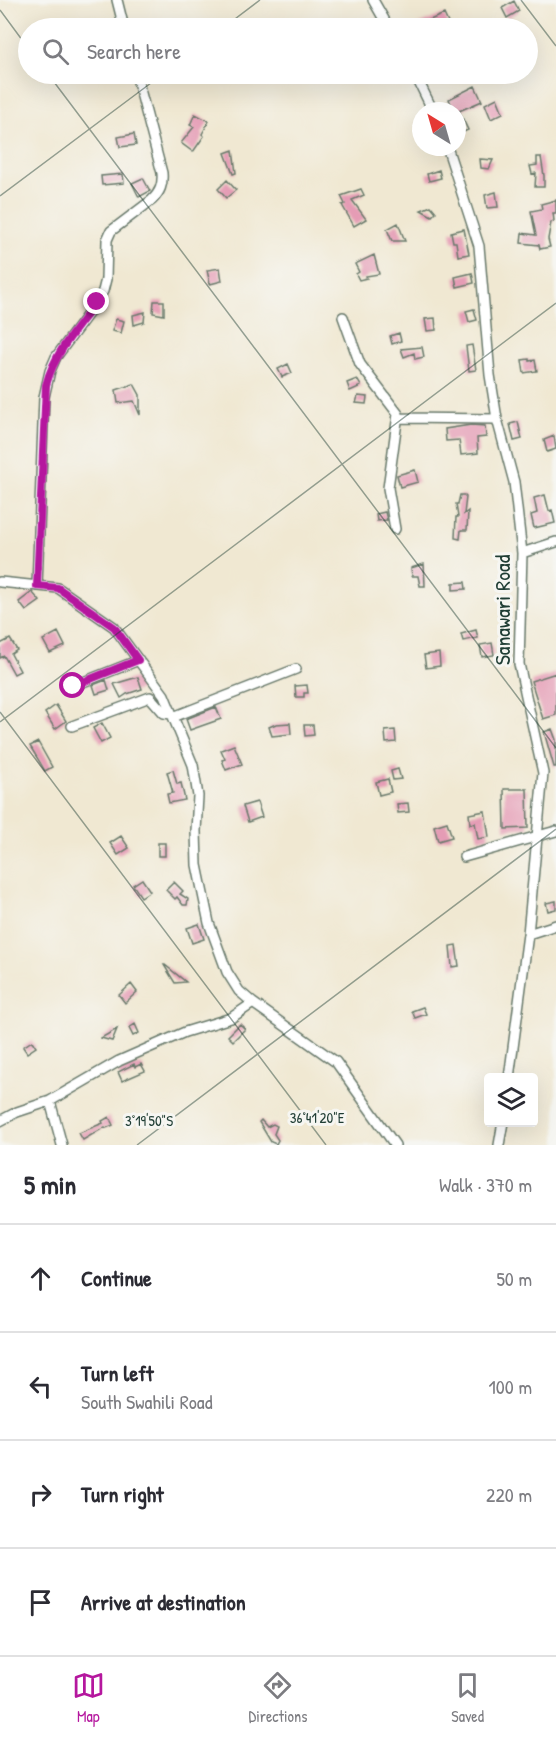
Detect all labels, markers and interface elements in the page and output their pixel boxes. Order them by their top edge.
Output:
search box [18,18,538,84]
icon: search [39,35,72,68]
text: Search here [87,36,181,66]
north arrow [412,102,466,156]
route end [83,288,109,314]
street label: Sanawari Road [487,554,517,665]
route start [59,672,85,698]
map controls [484,1073,538,1127]
button: layers [484,1073,538,1127]
text: 36°41'20"E [290,1107,345,1128]
text: 3°19'50"S [125,1110,173,1131]
text: 5 min [24,1167,76,1202]
text: Walk · 370 m [439,1171,532,1198]
icon: ahead [24,1262,57,1295]
text: Continue [81,1263,152,1293]
text: 50 m [496,1265,532,1292]
text: Turn left [81,1358,154,1388]
icon: left [24,1370,57,1403]
text: 100 m [489,1373,532,1400]
text: South Swahili Road [81,1388,212,1415]
icon: right [24,1478,57,1511]
text: Turn right [81,1479,164,1509]
text: 220 m [486,1481,532,1508]
icon: arrive [24,1586,57,1619]
text: Arrive at destination [81,1587,246,1617]
tab: Map [72,1669,105,1727]
tab: Directions [249,1669,307,1727]
tab: Saved [451,1669,484,1727]

